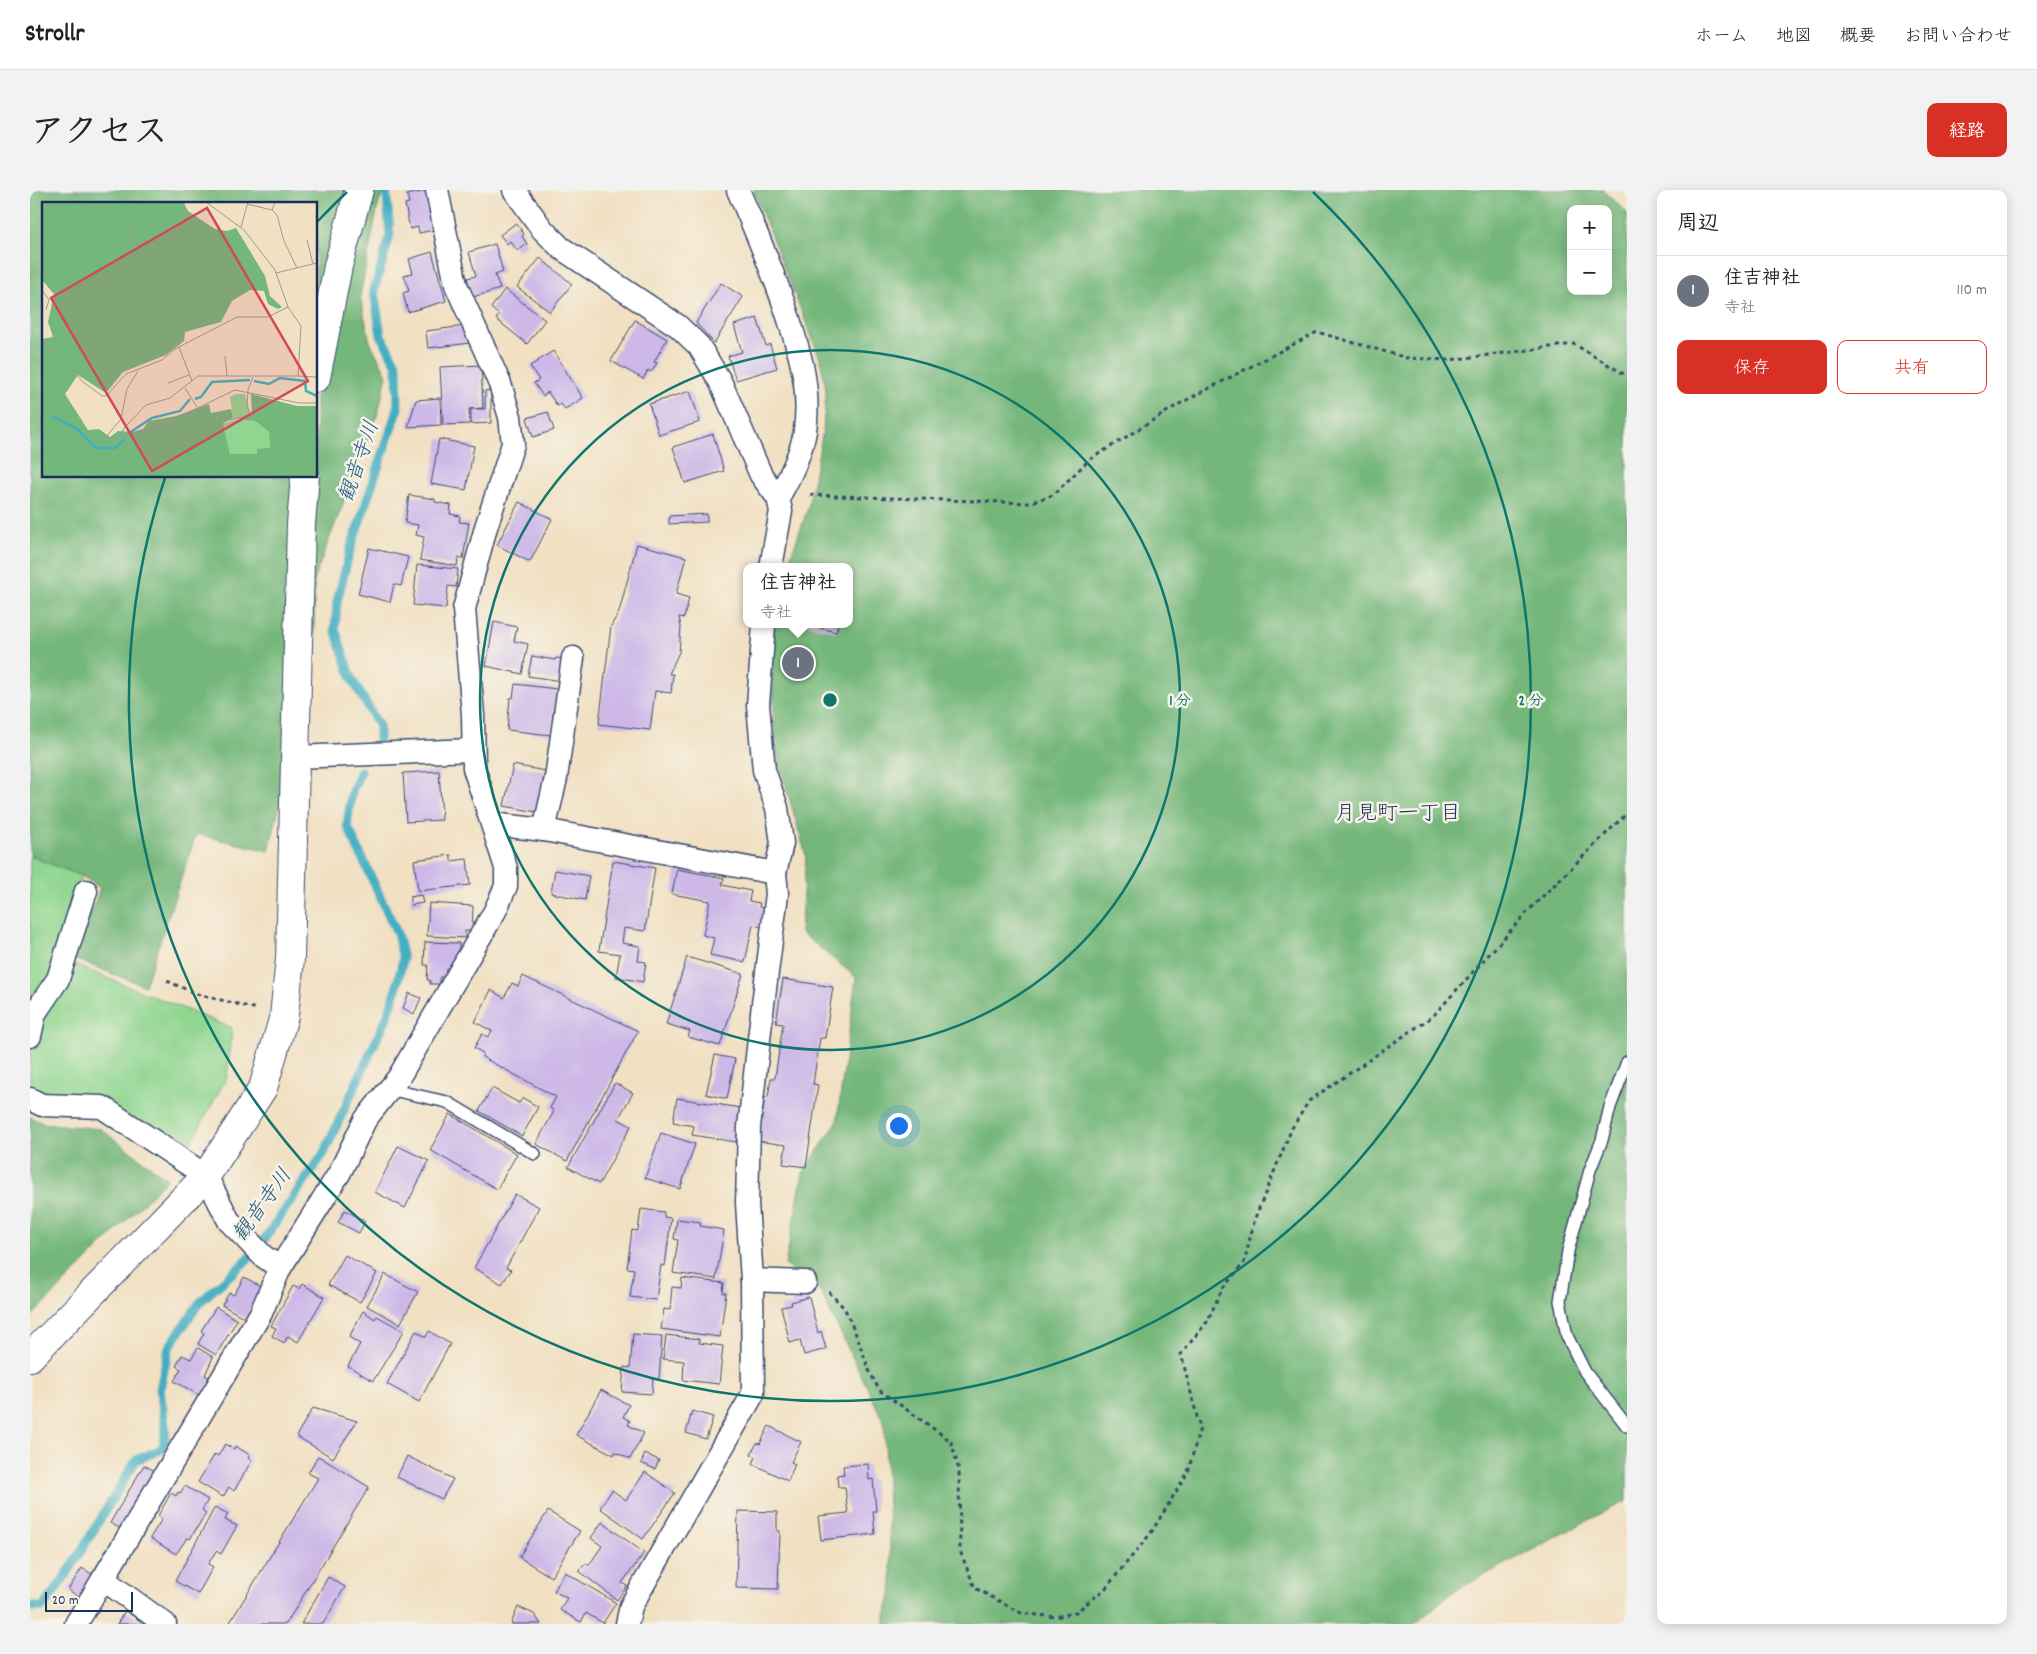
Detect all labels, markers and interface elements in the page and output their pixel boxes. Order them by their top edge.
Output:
text: Strollr [25,18,84,52]
text: ホーム [1695,25,1748,50]
text: 地図 [1776,25,1812,50]
text: 概要 [1840,25,1876,50]
text: お問い合わせ [1904,25,2012,50]
button: 経路 [1927,103,2007,157]
text: アクセス [30,110,168,160]
inset map [42,202,318,478]
map controls [1567,205,1612,295]
button: + [1567,205,1612,250]
text: 周辺 [1677,210,1719,240]
button: − [1567,250,1612,295]
text: 住吉神社 [1724,266,1800,293]
text: 1 [1691,279,1695,302]
text: 110 m [1957,279,1987,302]
text: 寺社 [1724,297,1756,320]
button: 保存 [1677,340,1827,394]
button: 共有 [1837,340,1987,394]
water label: 観音寺川 [333,417,389,507]
popup [743,563,853,628]
text: 住吉神社 [760,571,836,598]
text: 寺社 [760,602,792,625]
pin: 1 [782,644,814,682]
centre of rings [821,691,839,709]
text: 1 分 [1169,691,1191,713]
text: 2 分 [1519,691,1544,713]
district label: 月見町一丁目 [1335,800,1461,830]
your location [886,1113,912,1139]
water label: 観音寺川 [227,1163,301,1249]
scale bar [45,1589,132,1612]
text: 20 m [52,1591,79,1611]

